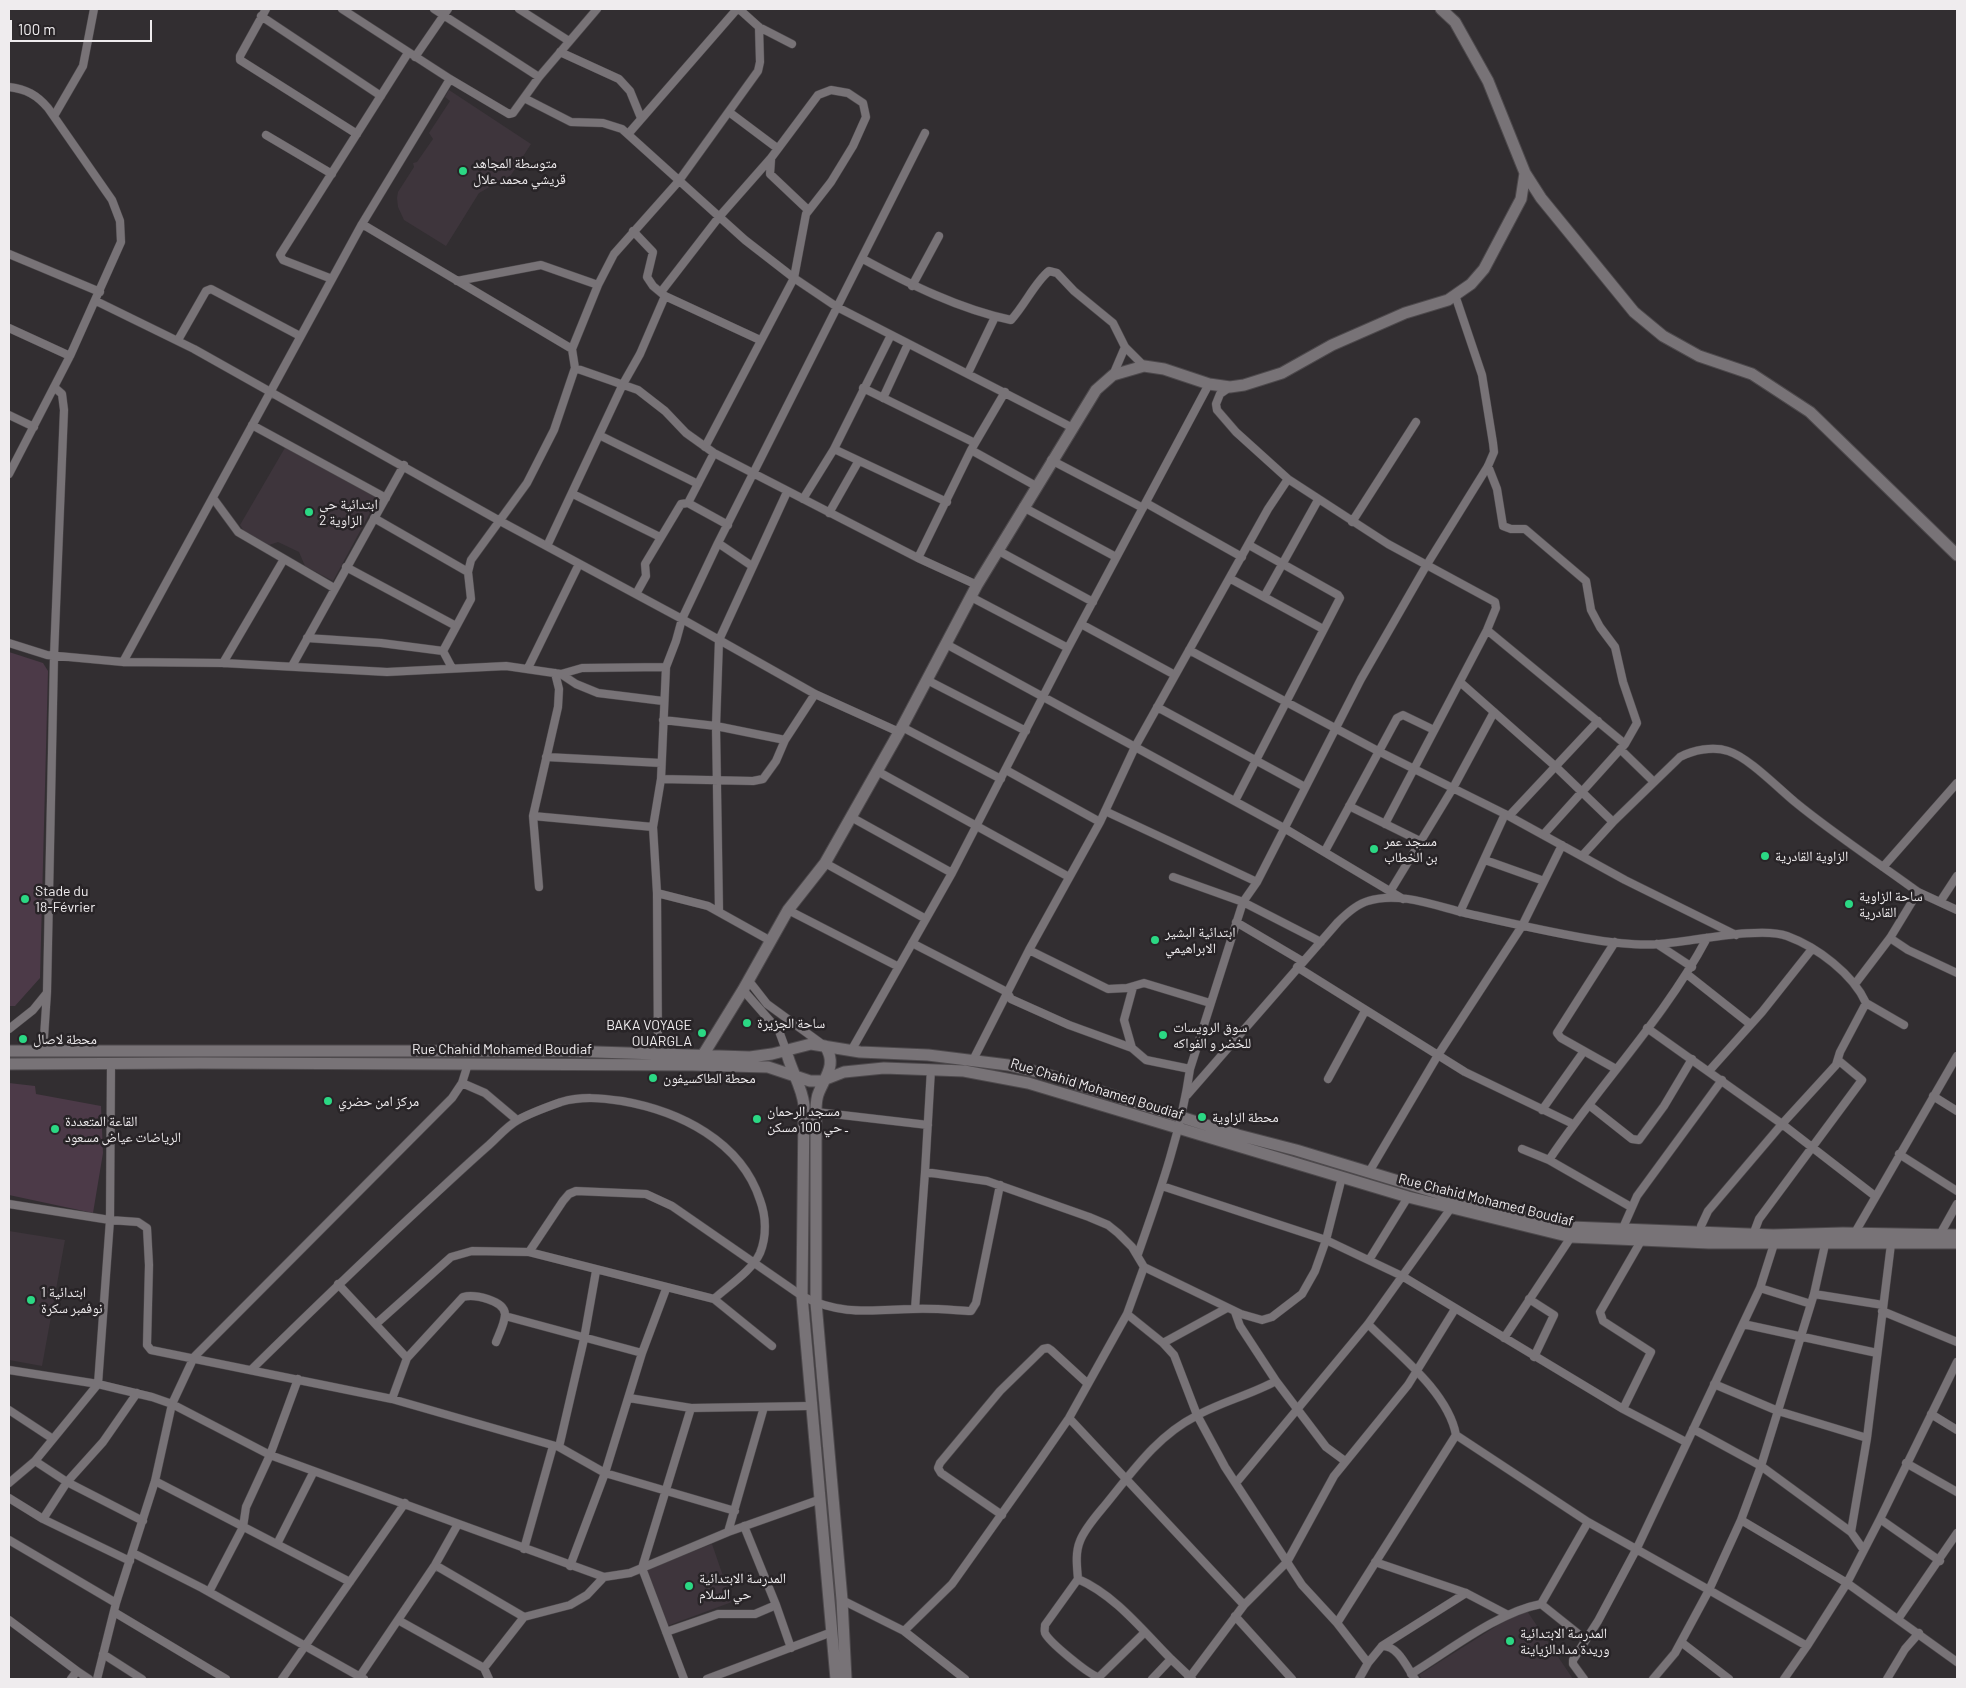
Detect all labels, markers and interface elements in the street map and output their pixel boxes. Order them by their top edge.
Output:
scale bar [12,10,155,42]
text: 100 m [18,20,56,38]
place label: متوسطة المجاهد قريشي محمد علال [473,155,566,188]
marker: متوسطة المجاهد قريشي محمد علال [457,165,469,177]
place label: ابتدائية حي الزاوية 2 [319,496,378,528]
marker: ابتدائية حي الزاوية 2 [303,506,315,518]
place label: مسجد عمر بن الخطاب [1384,833,1438,866]
marker: مسجد عمر بن الخطاب [1368,843,1380,855]
place label: الزاوية القادرية [1775,848,1848,864]
marker: الزاوية القادرية [1759,850,1771,862]
place label: Stade du 18-Février [35,883,95,916]
place label: ساحة الزاوية القادرية [1859,888,1923,920]
marker: Stade du 18-Février [19,893,31,905]
marker: ساحة الزاوية القادرية [1843,898,1855,910]
place label: ابتدائية البشير الابراهيمي [1165,924,1236,956]
marker: ابتدائية البشير الابراهيمي [1149,934,1161,946]
place label: ساحة الجزيرة [757,1015,825,1031]
place label: BAKA VOYAGE OUARGLA [606,1017,692,1050]
marker: ساحة الجزيرة [741,1017,753,1029]
place label: سوق الرويسات للخضر و الفواكه [1173,1019,1251,1052]
marker: BAKA VOYAGE OUARGLA [696,1027,708,1039]
marker: سوق الرويسات للخضر و الفواكه [1157,1029,1169,1041]
place label: محطة لاصال [33,1031,97,1047]
marker: محطة لاصال [17,1033,29,1045]
street label: Rue Chahid Mohamed Boudiaf [412,1041,592,1057]
street label: Rue Chahid Mohamed Boudiaf [1008,1055,1186,1123]
place label: محطة الطاكسيفون [663,1070,756,1086]
marker: محطة الطاكسيفون [647,1072,659,1084]
place label: مركز امن حضري [338,1093,419,1109]
marker: مركز امن حضري [322,1095,334,1107]
place label: مسجد الرحمان ـ حي 100 مسكن [767,1103,848,1136]
place label: محطة الزاوية [1212,1109,1279,1125]
marker: محطة الزاوية [1196,1111,1208,1123]
place label: القاعة المتعددة الرياضات عياض مسعود [65,1113,181,1146]
marker: مسجد الرحمان ـ حي 100 مسكن [751,1113,763,1125]
marker: القاعة المتعددة الرياضات عياض مسعود [49,1123,61,1135]
street label: Rue Chahid Mohamed Boudiaf [1397,1170,1575,1230]
place label: ابتدائية 1 نوفمبر سكرة [41,1284,103,1316]
marker: ابتدائية 1 نوفمبر سكرة [25,1294,37,1306]
place label: المدرسة الابتدائية حي السلام [699,1570,786,1602]
marker: المدرسة الابتدائية حي السلام [683,1580,695,1592]
place label: المدرسة الابتدائية وريدة مدادالزياينة [1520,1625,1610,1658]
marker: المدرسة الابتدائية وريدة مدادالزياينة [1504,1635,1516,1647]

